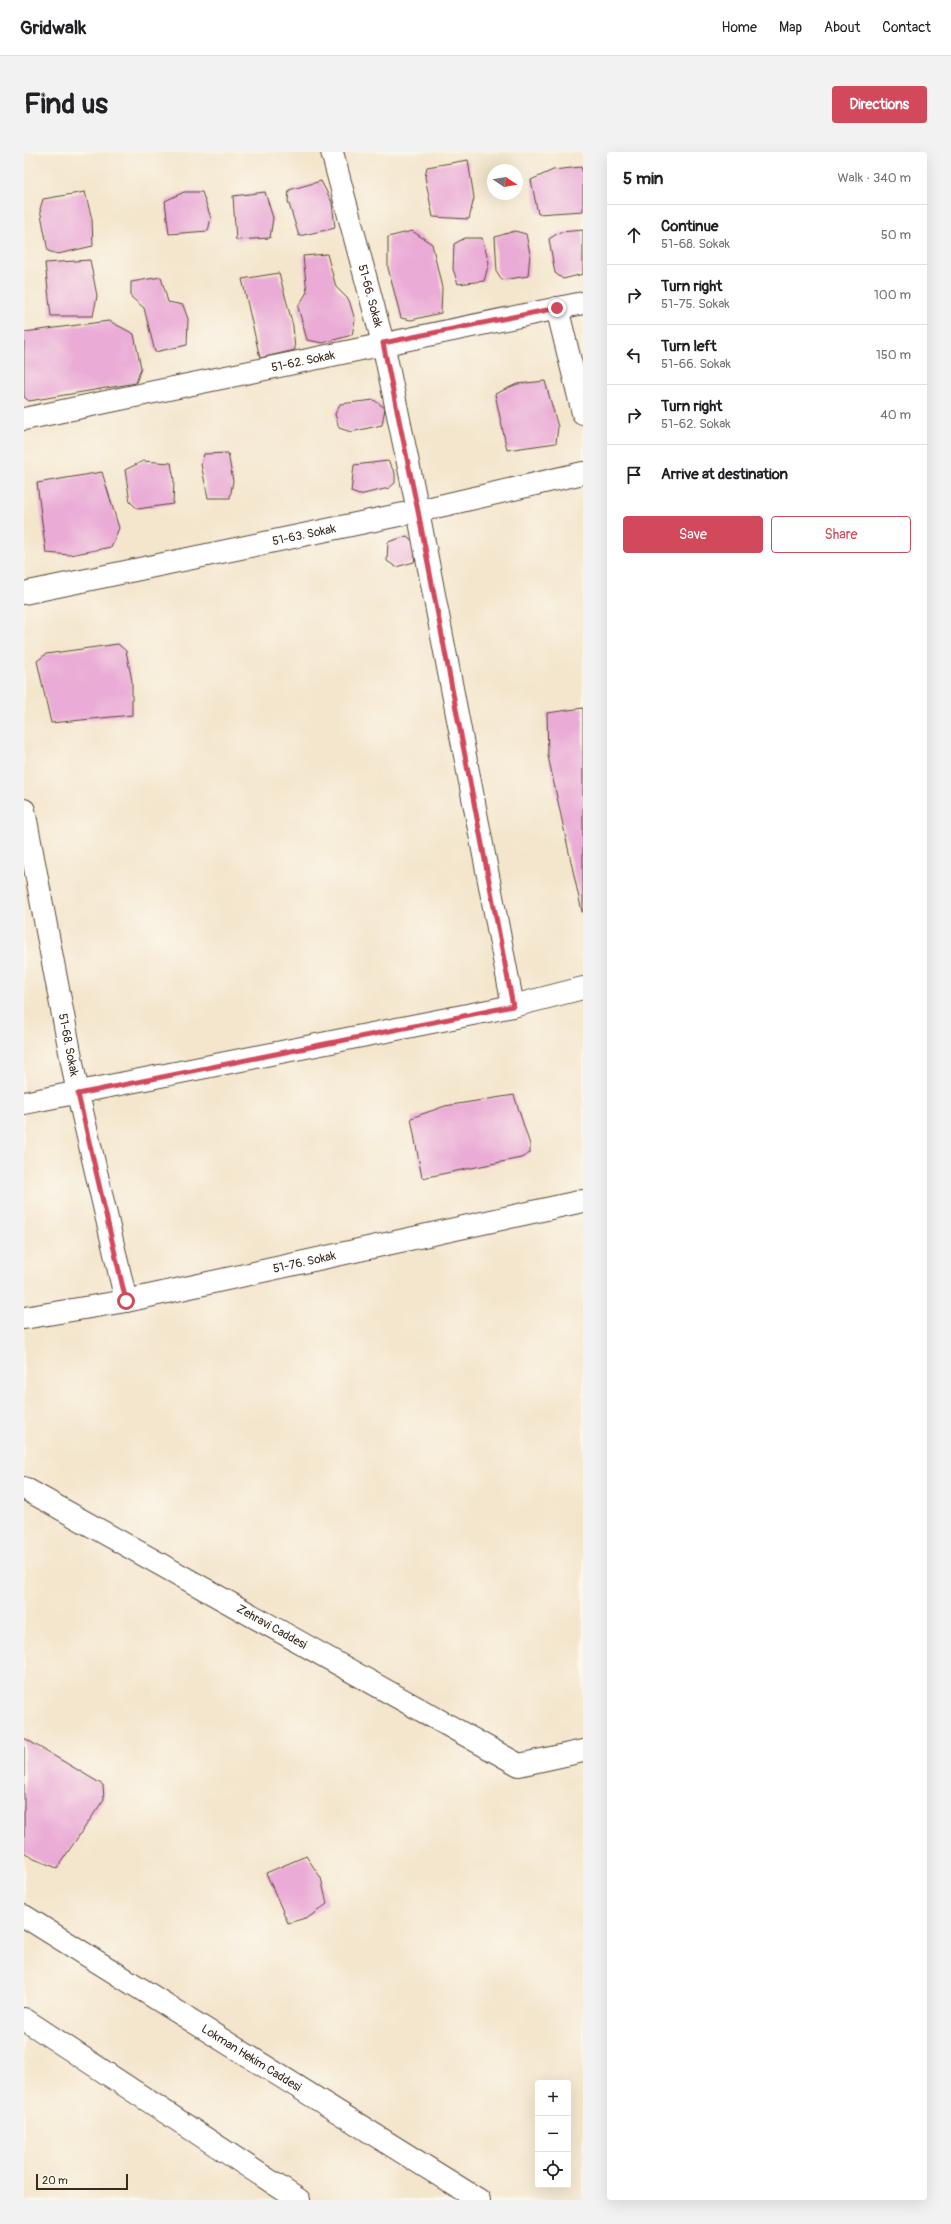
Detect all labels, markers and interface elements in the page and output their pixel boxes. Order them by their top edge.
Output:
text: Gridwalk [20,16,86,40]
text: Home [722,19,757,36]
text: Map [779,19,802,36]
text: About [824,19,860,36]
text: Contact [882,19,931,36]
button: Directions [832,86,927,123]
text: Find us [24,87,108,122]
north arrow [487,164,523,200]
text: 5 min [623,168,663,189]
text: Walk · 340 m [837,170,911,186]
text: Continue [661,217,719,236]
icon: ahead [623,224,645,246]
text: 50 m [881,227,911,243]
text: 51-68. Sokak [661,236,730,252]
street label: 51-66. Sokak [355,263,386,329]
text: Turn right [661,277,722,296]
icon: right [623,284,645,306]
text: 100 m [874,287,911,303]
text: 51-75. Sokak [661,296,730,312]
route end [548,299,566,317]
text: Turn left [661,337,717,356]
icon: left [623,344,645,366]
street label: 51-62. Sokak [270,347,336,375]
text: 150 m [876,347,911,363]
text: 51-66. Sokak [661,356,731,372]
text: Turn right [661,397,722,416]
icon: right [623,404,645,426]
text: 40 m [880,407,911,423]
text: 51-62. Sokak [661,416,731,432]
icon: arrive [623,464,645,486]
text: Arrive at destination [661,465,788,484]
button: Save [623,516,763,553]
button: Share [771,516,911,553]
street label: 51-63. Sokak [271,521,337,549]
street label: 51-68. Sokak [55,1012,82,1077]
street label: 51-76. Sokak [272,1248,337,1276]
route start [117,1292,135,1310]
street label: Zehravi Caddesi [234,1601,310,1652]
street label: Lokman Hekim Caddesi [199,2021,304,2095]
map controls [535,2080,571,2188]
button: + [535,2080,571,2116]
button: − [535,2116,571,2152]
button: locate [535,2152,571,2188]
scale bar [36,2172,128,2191]
text: 20 m [42,2174,68,2187]

